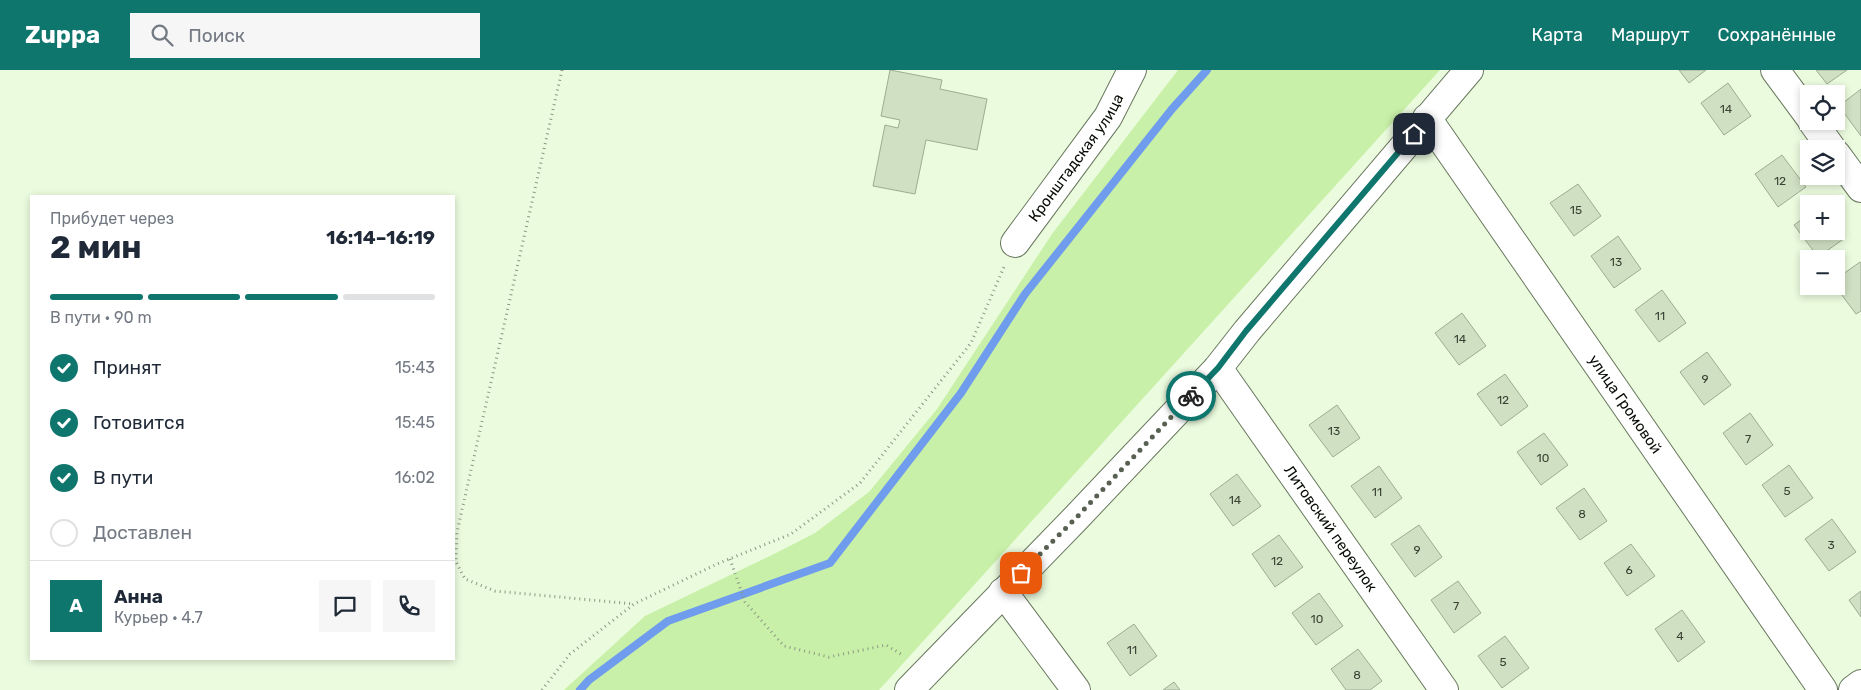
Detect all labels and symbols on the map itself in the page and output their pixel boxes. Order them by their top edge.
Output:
street label: Кронштадская улица [1025,91,1127,225]
house number: 14 [1720,102,1733,116]
pin [1393,113,1435,155]
house number: 12 [1774,174,1786,188]
house number: 15 [1570,203,1582,217]
house number: 13 [1610,255,1622,269]
house number: 11 [1655,309,1665,323]
house number: 14 [1454,332,1467,346]
street label: улица Громовой [1585,351,1666,457]
courier [1166,371,1216,421]
house number: 9 [1701,372,1709,386]
house number: 12 [1497,393,1509,407]
house number: 13 [1328,424,1340,438]
house number: 7 [1745,432,1751,446]
house number: 10 [1537,451,1549,465]
street label: Литовский переулок [1280,462,1381,595]
house number: 5 [1783,484,1791,498]
house number: 11 [1372,485,1382,499]
house number: 14 [1229,493,1242,507]
house number: 8 [1578,507,1586,521]
house number: 3 [1827,538,1835,552]
house number: 9 [1413,543,1421,557]
pin [1000,552,1042,594]
house number: 12 [1271,554,1283,568]
house number: 6 [1625,563,1633,577]
house number: 7 [1453,599,1459,613]
house number: 10 [1311,612,1323,626]
house number: 4 [1676,629,1684,643]
house number: 11 [1127,643,1137,657]
house number: 5 [1499,655,1507,669]
house number: 8 [1353,668,1361,682]

